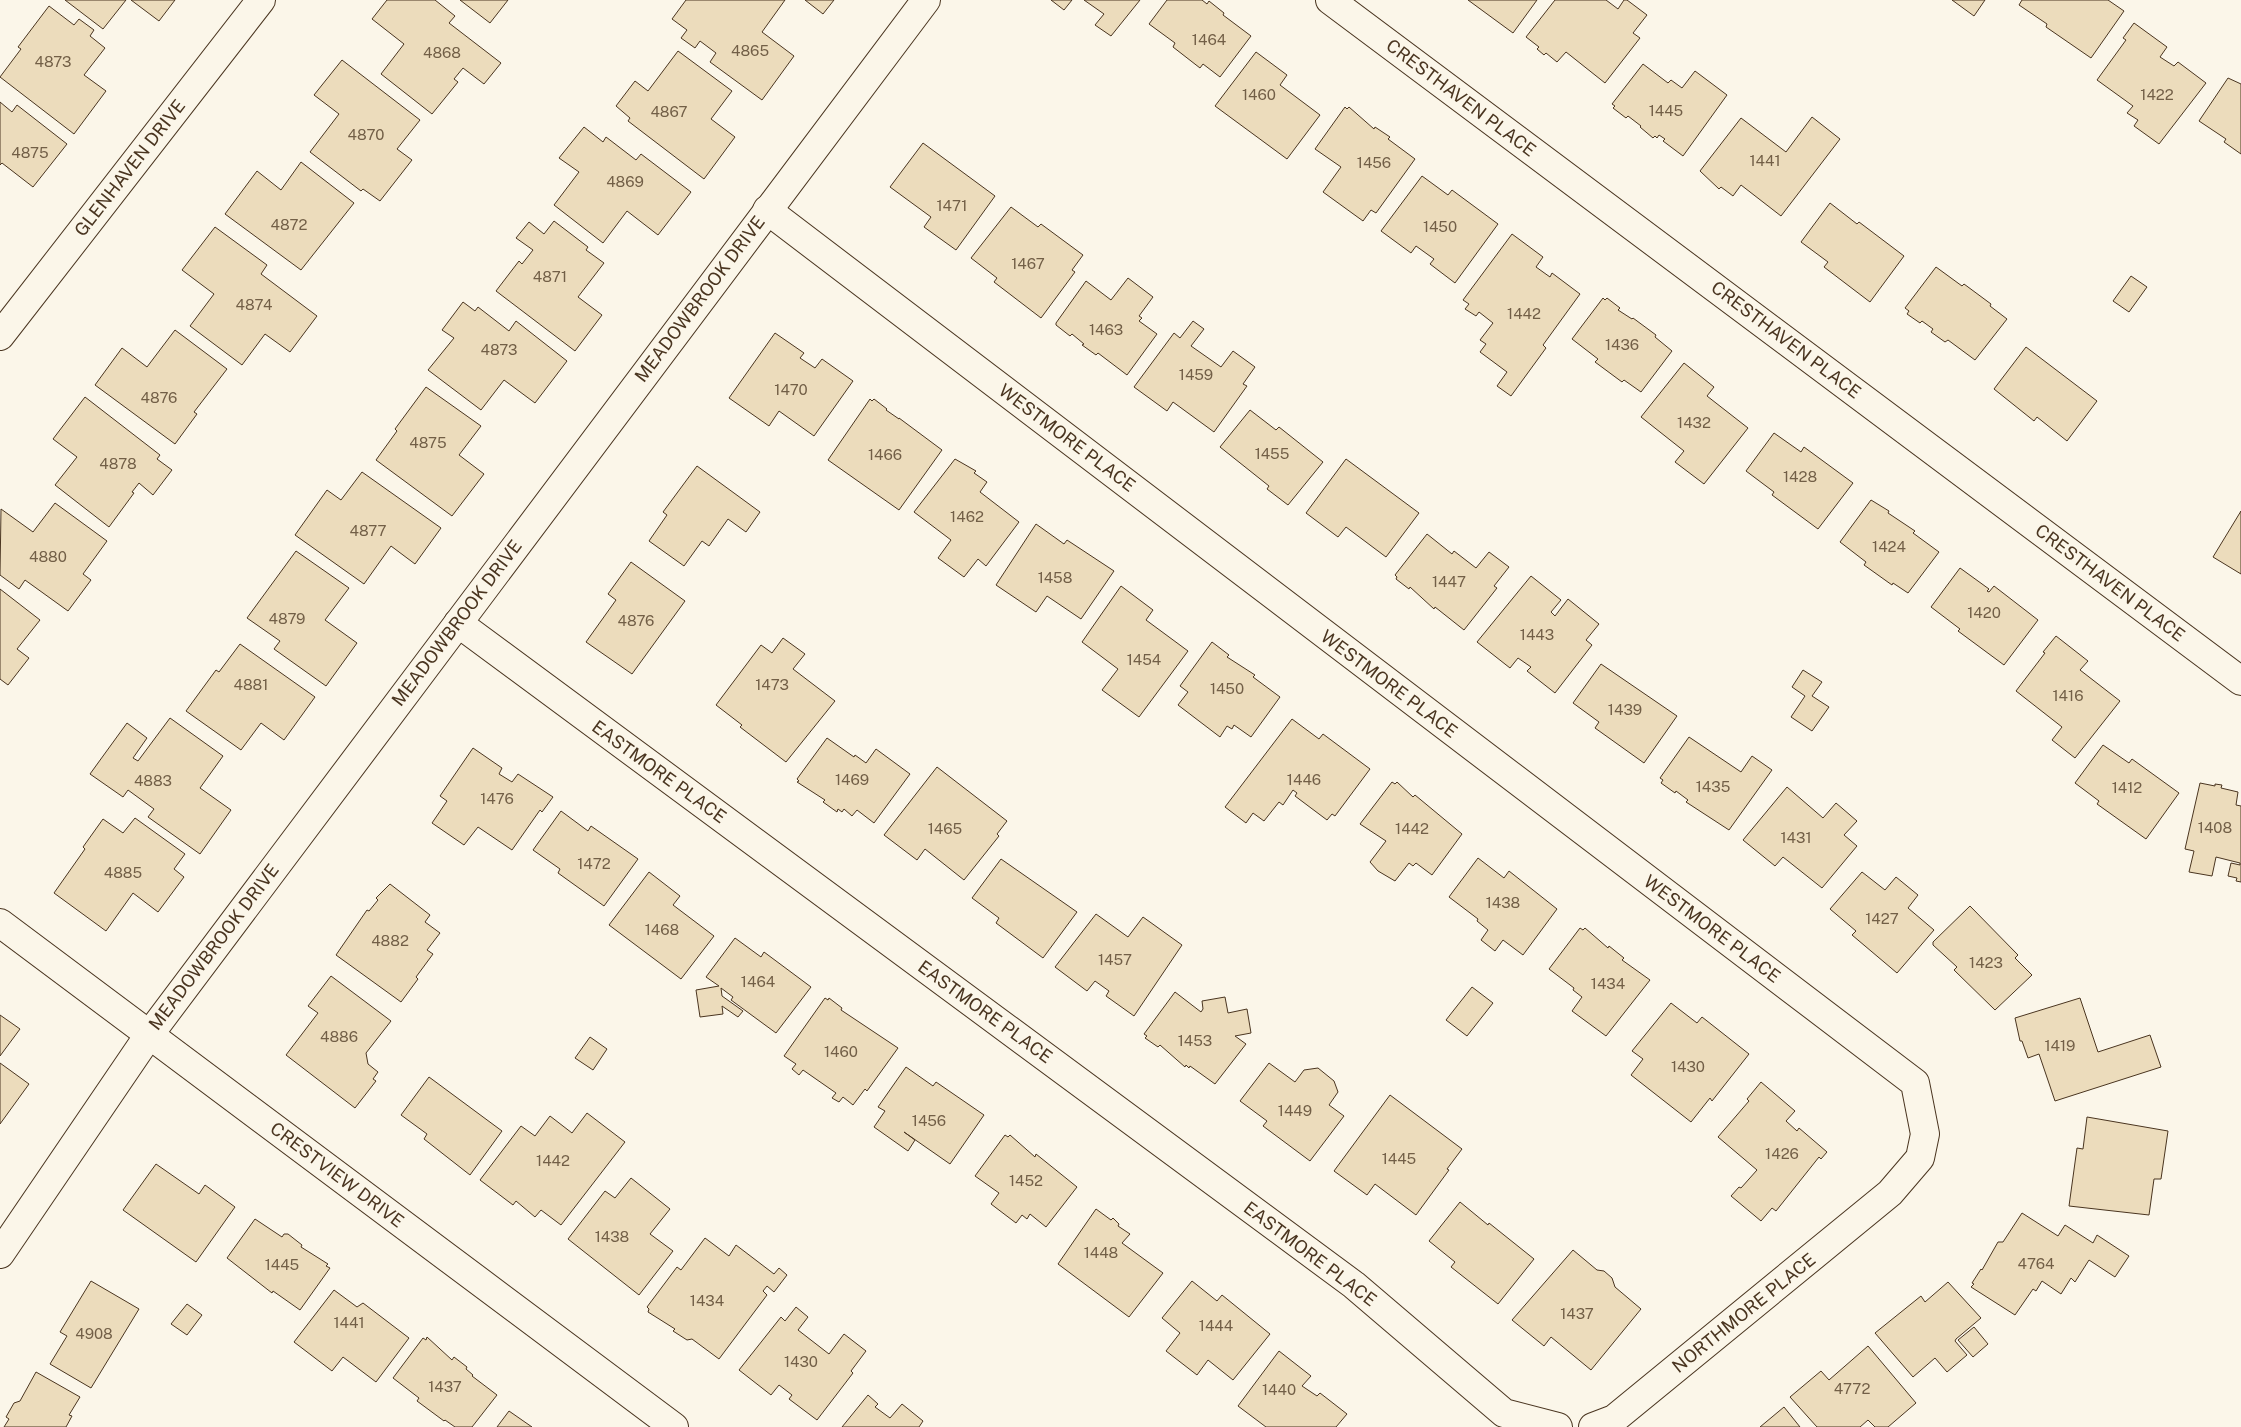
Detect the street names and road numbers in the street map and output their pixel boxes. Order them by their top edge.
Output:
street label: CRESTHAVEN PLACE [1382,34,1540,161]
street label: GLENHAVEN DRIVE [70,95,189,240]
street label: MEADOWBROOK DRIVE [630,211,769,386]
street label: CRESTHAVEN PLACE [1707,276,1865,403]
street label: WESTMORE PLACE [995,379,1140,496]
street label: CRESTHAVEN PLACE [2031,519,2189,646]
street label: MEADOWBROOK DRIVE [387,535,526,710]
street label: WESTMORE PLACE [1317,625,1462,742]
street label: EASTMORE PLACE [588,716,730,827]
street label: MEADOWBROOK DRIVE [144,859,283,1034]
street label: WESTMORE PLACE [1640,870,1785,987]
street label: EASTMORE PLACE [914,956,1056,1067]
street label: CRESTVIEW DRIVE [266,1117,408,1232]
street label: EASTMORE PLACE [1240,1197,1381,1310]
street label: NORTHMORE PLACE [1668,1248,1819,1377]

